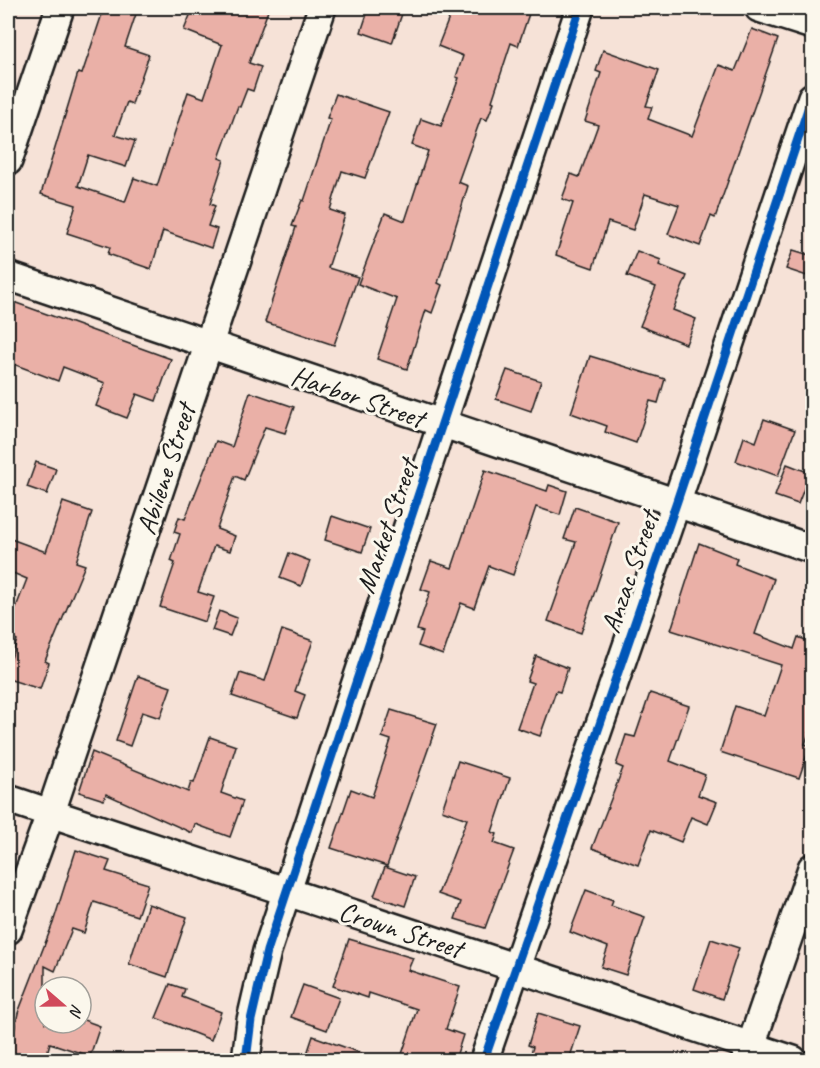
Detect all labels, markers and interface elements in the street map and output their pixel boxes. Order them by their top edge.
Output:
street label: Harbor Street [287,357,432,437]
street label: Abilene Street [128,396,204,539]
street label: Market Street [347,451,427,597]
street label: Anzac Street [592,504,668,637]
street label: Crown Street [335,893,470,967]
north arrow [33,975,93,1035]
text: N [64,1002,87,1021]

